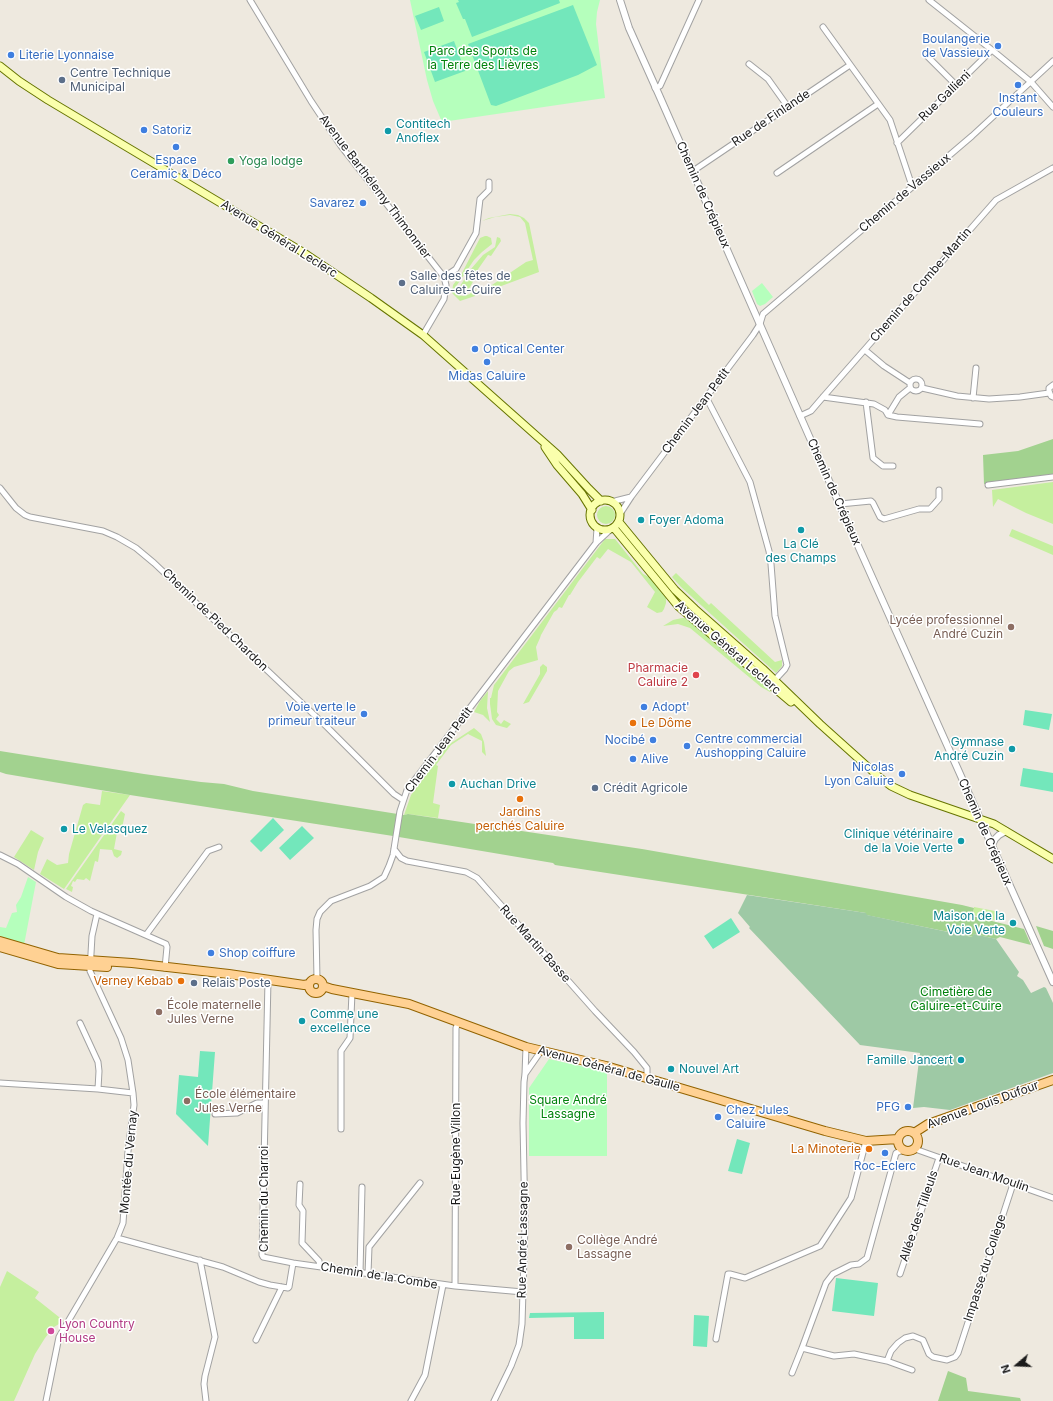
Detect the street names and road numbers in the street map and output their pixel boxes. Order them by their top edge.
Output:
street label: Rue Gallieni [916,68,974,124]
street label: Rue de Finlande [729,87,813,149]
street label: Avenue Barthélemy Thimonnier [316,112,434,262]
street label: Chemin de Crépieux [673,139,733,251]
street label: Chemin de Vassieux [856,150,954,236]
street label: Avenue Général Leclerc [218,197,340,281]
street label: Chemin de Combe-Martin [867,225,975,345]
street label: Chemin Jean Petit [659,365,733,457]
street label: Chemin de Crépieux [804,436,864,548]
street label: Chemin de Pied Chardon [159,566,271,674]
street label: Avenue Général Leclerc [672,598,784,698]
street label: Chemin Jean Petit [402,704,476,796]
street label: Chemin de Crépieux [955,776,1015,888]
street label: Rue Martin Basse [497,902,573,986]
street label: Avenue Général de Gaulle [536,1043,682,1095]
street label: Avenue Louis Dufour [925,1078,1041,1132]
street label: Rue Eugène Villon [449,1103,463,1205]
street label: Montée du Vernay [117,1110,141,1214]
street label: Chemin du Charroi [257,1146,271,1252]
street label: Rue Jean Moulin [937,1151,1031,1195]
street label: Allée des Tilleuls [897,1169,941,1263]
street label: Rue André Lassagne [515,1181,531,1299]
street label: Impasse du Collège [961,1213,1009,1323]
street label: Chemin de la Combe [319,1260,439,1292]

